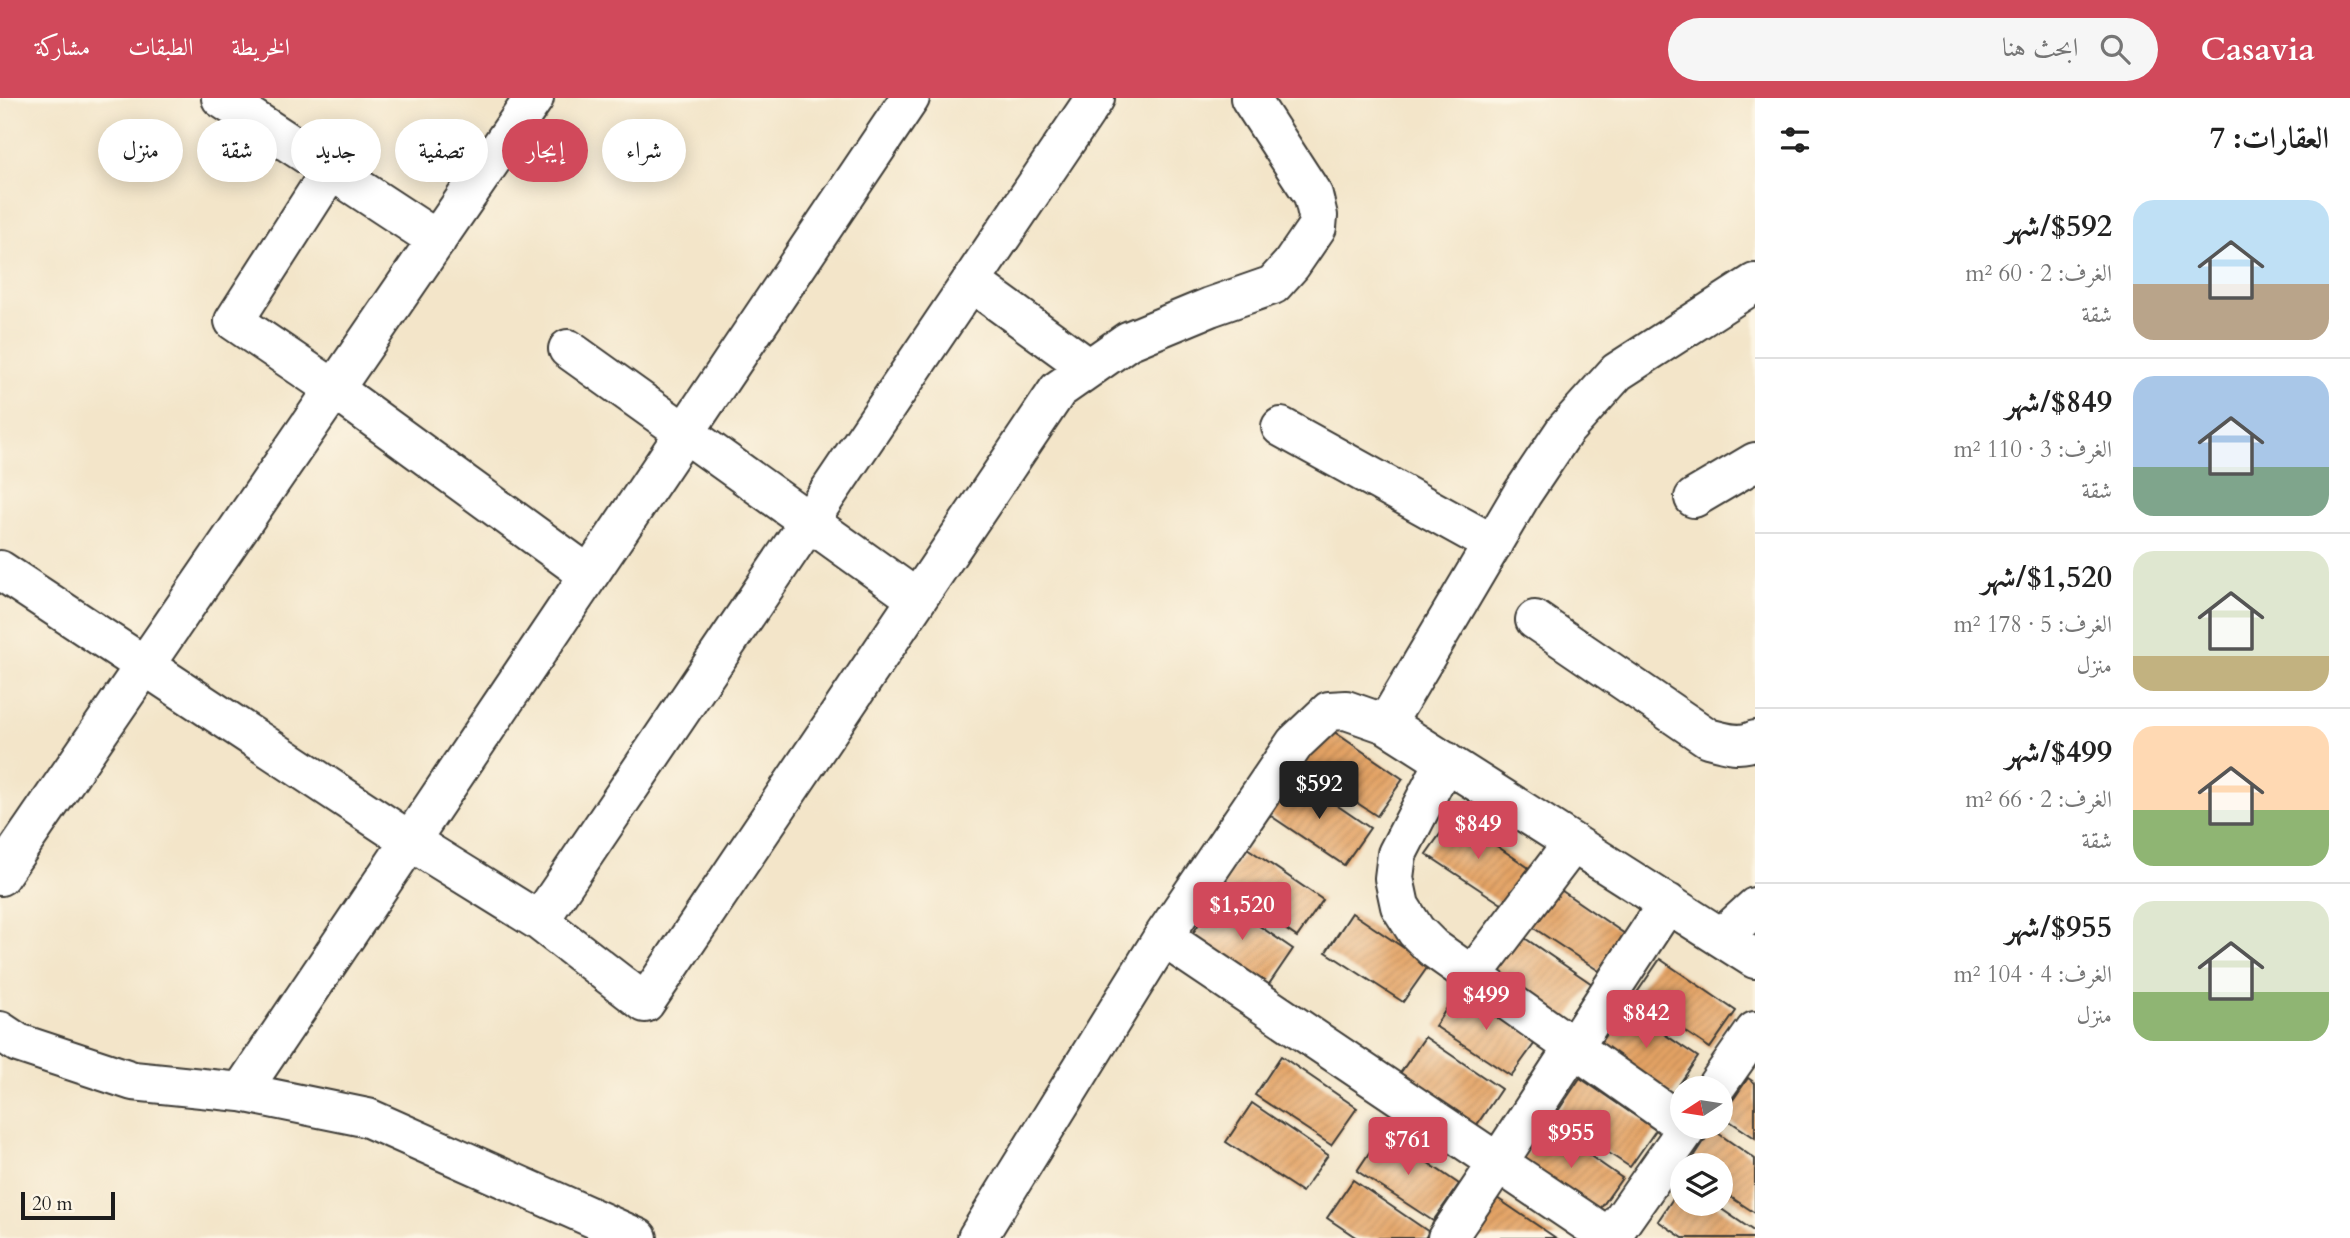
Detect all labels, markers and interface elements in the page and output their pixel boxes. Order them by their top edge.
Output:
search box [1668,18,2158,81]
text: Casavia [2200,27,2315,72]
text: ابحث هنا [2002,30,2078,65]
icon: search [2096,30,2134,68]
text: مشاركة [35,31,90,64]
text: الطبقات [128,31,194,64]
text: الخريطة [232,31,290,64]
text: العقارات: 7 [2210,118,2329,159]
chip: منزل [98,119,183,182]
chip: شقة [197,119,277,182]
chip: جديد [291,119,381,182]
chip: تصفية [395,119,488,182]
chip: إيجار [502,119,588,182]
chip: شراء [602,119,686,182]
icon: filters [1776,121,1814,159]
text: $592/شهر [2006,206,2112,247]
icon: home [2189,228,2273,312]
text: الغرف: 2 · 60 m² [1965,258,2112,289]
text: شقة [2082,299,2112,330]
text: $849/شهر [2006,382,2112,423]
icon: home [2189,404,2273,488]
text: الغرف: 3 · 110 m² [1953,434,2112,465]
text: شقة [2082,475,2112,506]
text: $1,520/شهر [1981,557,2112,598]
icon: home [2189,579,2273,663]
text: الغرف: 5 · 178 m² [1953,609,2112,640]
text: منزل [2077,650,2112,681]
text: $499/شهر [2006,732,2112,773]
icon: home [2189,754,2273,838]
pin: $592 [1278,762,1360,821]
text: $592 [1295,768,1343,799]
text: الغرف: 2 · 66 m² [1965,784,2112,815]
pin: $849 [1437,802,1519,861]
text: $849 [1454,808,1502,839]
text: شقة [2082,825,2112,856]
pin: $1,520 [1185,882,1299,942]
text: $1,520 [1209,889,1275,920]
text: $955/شهر [2006,907,2112,948]
icon: home [2189,929,2273,1013]
text: الغرف: 4 · 104 m² [1953,959,2112,990]
pin: $499 [1445,972,1527,1032]
text: $499 [1462,979,1510,1010]
pin: $842 [1605,990,1687,1050]
text: $842 [1622,997,1670,1028]
text: منزل [2077,1000,2112,1031]
north arrow [1670,1076,1732,1139]
map controls [1670,1076,1733,1216]
pin: $955 [1530,1110,1612,1170]
text: $955 [1547,1117,1595,1148]
pin: $761 [1367,1118,1449,1177]
text: $761 [1384,1124,1432,1155]
button: layers [1670,1153,1733,1216]
scale bar [21,1189,116,1221]
text: 20 m [32,1191,73,1217]

